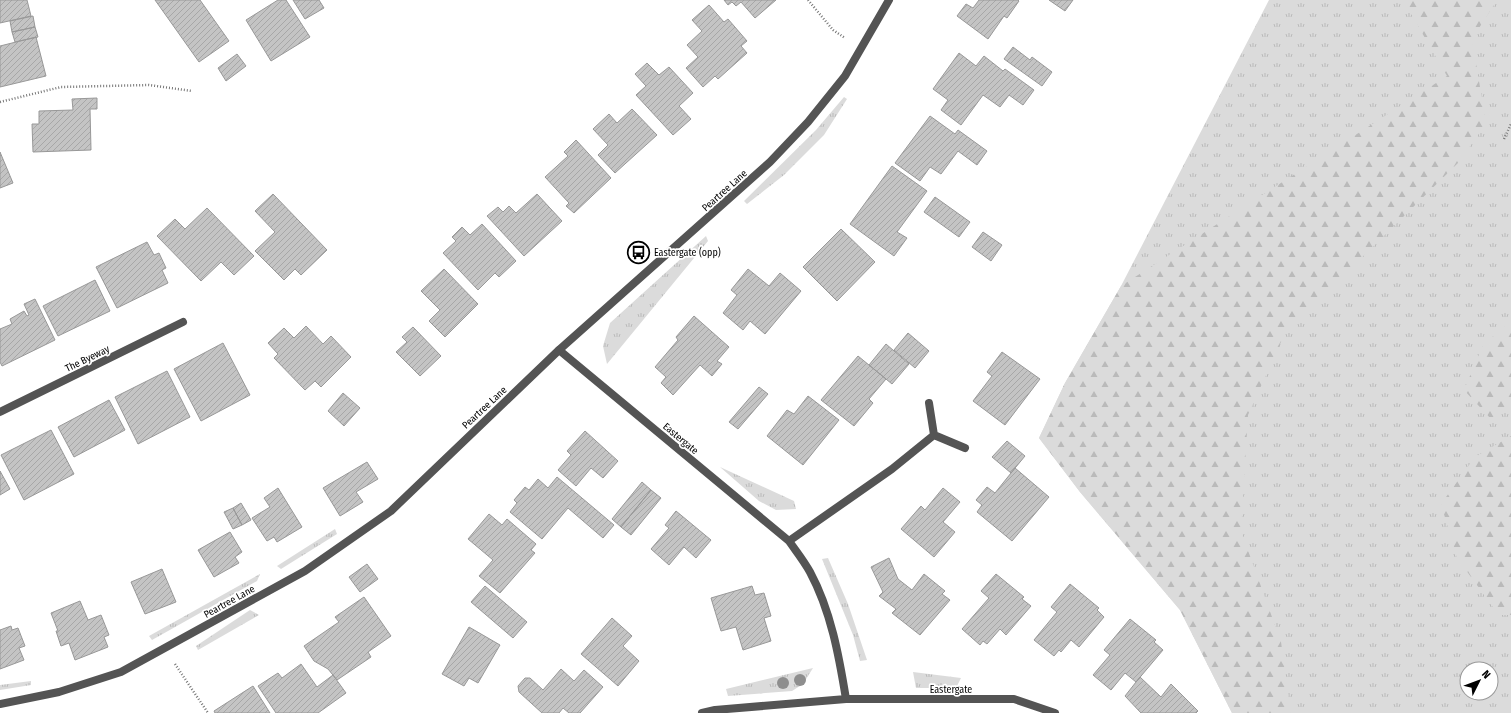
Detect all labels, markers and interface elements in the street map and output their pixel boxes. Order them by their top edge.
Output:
street label: Peartree Lane [700,167,750,214]
bus stop icon: Eastergate (opp) [625,239,651,265]
place label: Eastergate (opp) [654,246,721,259]
street label: The Byeway [63,343,112,375]
street label: Peartree Lane [460,384,509,431]
street label: Eastergate [660,420,701,457]
street label: Peartree Lane [202,583,257,621]
north arrow [1459,661,1499,701]
text: N [1479,668,1493,681]
street label: Eastergate [930,684,972,696]

